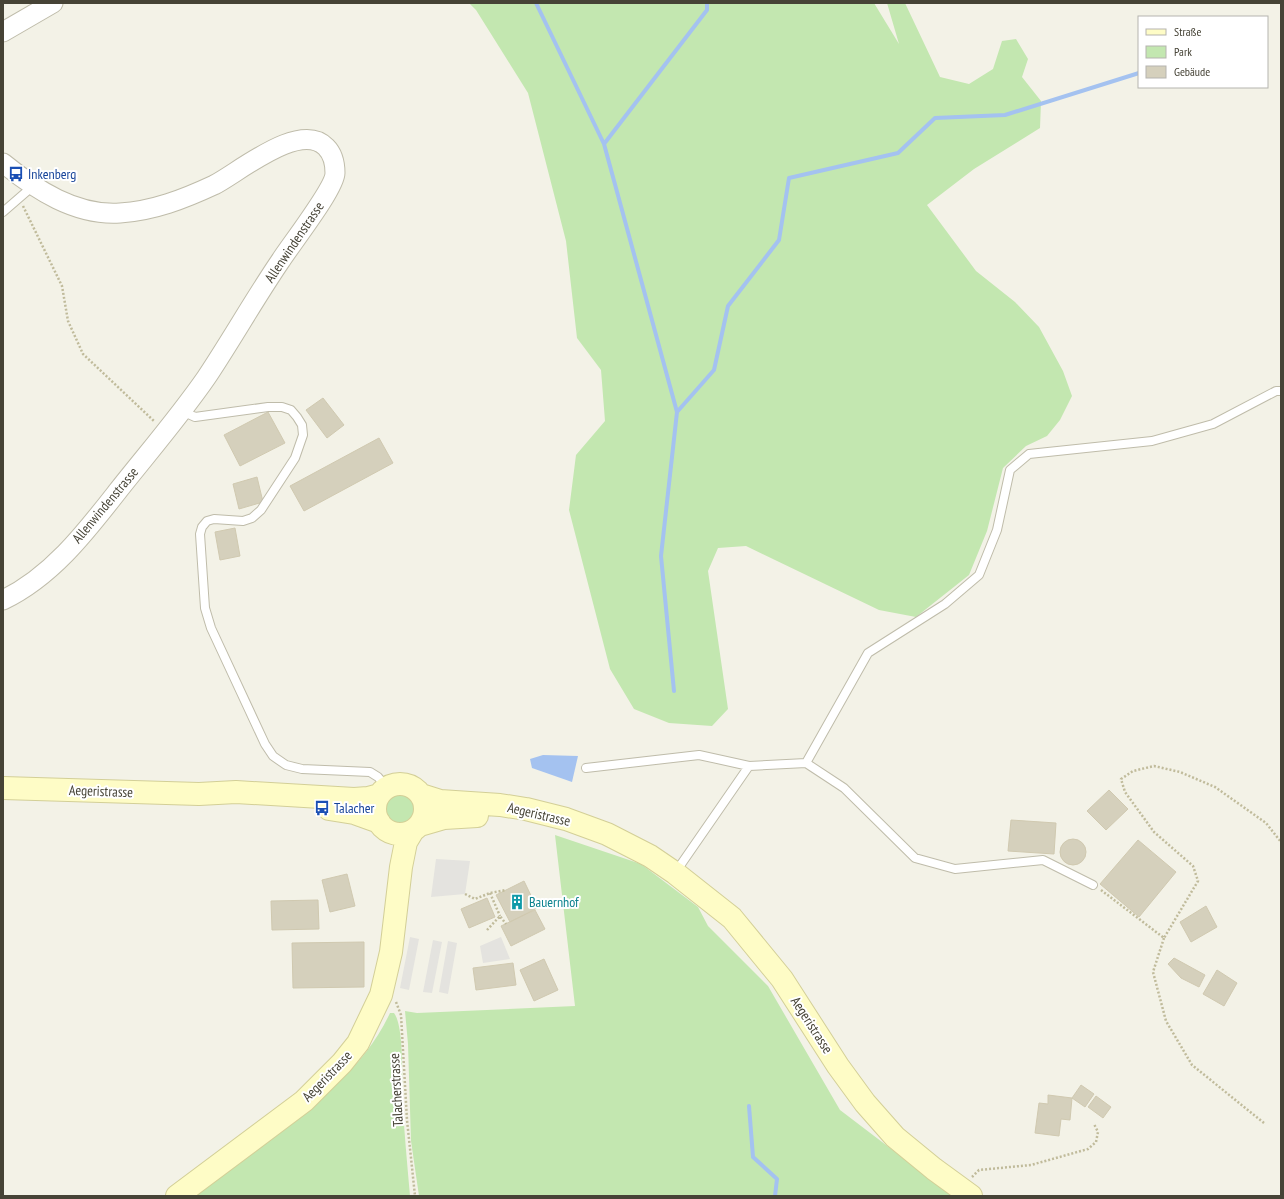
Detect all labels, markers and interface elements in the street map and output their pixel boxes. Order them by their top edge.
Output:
legend [1138,16,1268,88]
text: Straße [1174,24,1201,39]
text: Park [1174,44,1192,59]
text: Gebäude [1174,64,1210,79]
bus stop icon: Inkenberg [7,165,25,183]
place label: Inkenberg [28,165,76,183]
street label: Allenwindenstrasse [260,198,328,286]
street label: Allenwindenstrasse [68,463,142,547]
street label: Aegeristrasse [69,781,134,801]
street label: Aegeristrasse [506,798,572,830]
bus stop icon: Talacher [313,799,331,817]
place label: Talacher [334,799,374,817]
building icon: Bauernhof [508,893,526,911]
place label: Bauernhof [529,893,579,911]
street label: Aegeristrasse [787,993,837,1057]
street label: Aegeristrasse [298,1047,356,1105]
street label: Talacherstrasse [385,1053,407,1127]

